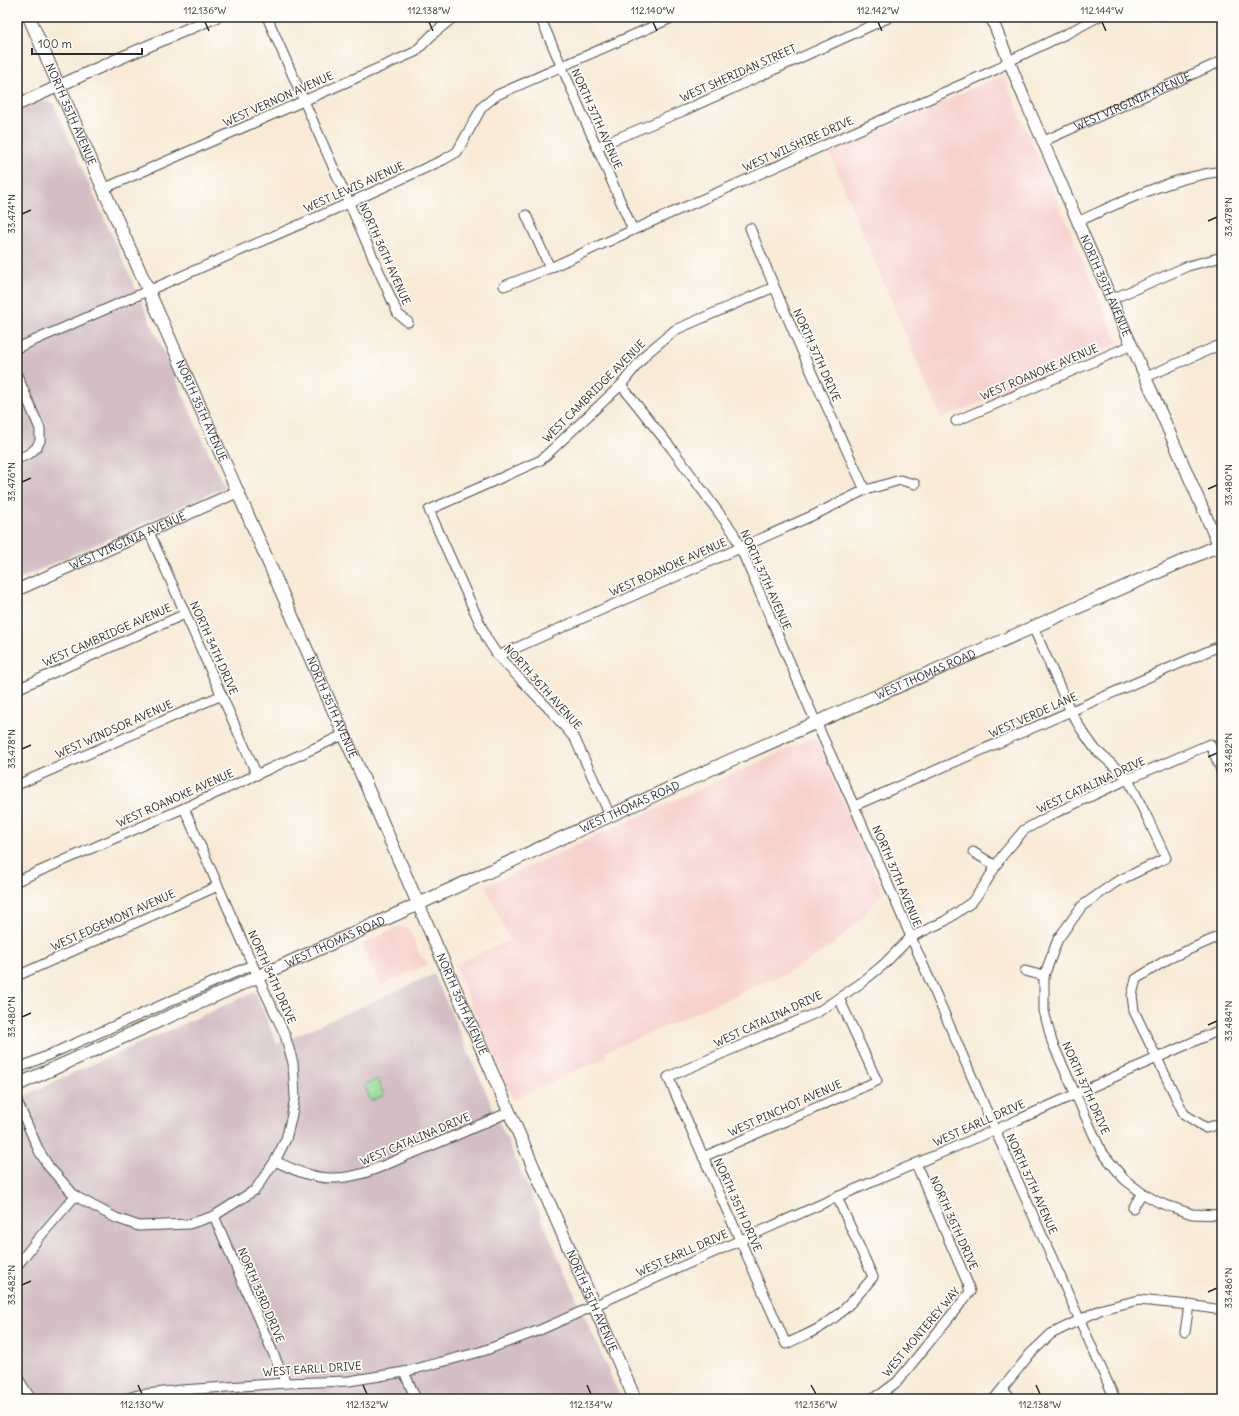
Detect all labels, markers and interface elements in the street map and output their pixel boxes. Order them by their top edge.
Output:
text: 112.136°W [184,4,226,17]
text: 112.138°W [408,4,450,17]
text: 112.140°W [631,4,675,17]
text: 112.142°W [857,4,899,17]
text: 112.144°W [1080,4,1124,17]
scale bar [32,30,142,56]
text: 100 m [38,36,72,51]
street label: WEST SHERIDAN STREET [678,41,798,105]
street label: NORTH 35TH AVENUE [43,61,99,167]
street label: NORTH 37TH AVENUE [568,67,626,171]
street label: WEST VERNON AVENUE [221,68,335,130]
street label: WEST VIRGINIA AVENUE [1072,69,1193,133]
street label: WEST WILSHIRE DRIVE [741,113,855,175]
street label: WEST LEWIS AVENUE [302,159,406,215]
text: 33.474°N [5,194,18,234]
text: 33.478°N [1222,197,1235,237]
street label: NORTH 36TH AVENUE [356,201,414,307]
street label: NORTH 39TH AVENUE [1077,233,1134,339]
street label: NORTH 37TH DRIVE [790,306,844,404]
street label: WEST CAMBRIDGE AVENUE [540,337,648,445]
street label: WEST ROANOKE AVENUE [978,341,1100,403]
street label: NORTH 35TH AVENUE [173,358,230,464]
text: 33.476°N [5,462,18,502]
text: 33.480°N [1222,464,1235,506]
street label: WEST VIRGINIA AVENUE [67,509,188,573]
street label: NORTH 37TH AVENUE [737,528,795,632]
street label: WEST ROANOKE AVENUE [607,535,729,599]
street label: NORTH 34TH DRIVE [187,599,241,697]
street label: WEST CAMBRIDGE AVENUE [40,600,174,670]
street label: NORTH 36TH AVENUE [501,642,585,732]
street label: WEST THOMAS ROAD [873,646,978,703]
street label: NORTH 35TH AVENUE [304,654,360,760]
street label: WEST VERDE LANE [987,689,1079,741]
street label: WEST WINDSOR AVENUE [53,697,175,761]
text: 33.478°N [5,729,18,769]
text: 33.482°N [1222,733,1235,773]
street label: WEST CATALINA DRIVE [1035,754,1147,816]
street label: WEST ROANOKE AVENUE [114,766,236,830]
street label: WEST THOMAS ROAD [578,778,682,836]
street label: NORTH 37TH AVENUE [869,823,925,929]
street label: WEST EDGEMONT AVENUE [49,886,177,954]
street label: WEST THOMAS ROAD [283,913,388,970]
street label: NORTH 34TH DRIVE [245,928,299,1026]
street label: NORTH 35TH AVENUE [434,951,490,1057]
street label: WEST CATALINA DRIVE [712,988,824,1050]
text: 33.480°N [5,996,18,1038]
text: 33.484°N [1222,1001,1235,1041]
street label: NORTH 37TH DRIVE [1059,1039,1113,1137]
street label: WEST PINCHOT AVENUE [726,1077,844,1139]
street label: WEST EARLL DRIVE [931,1096,1027,1150]
street label: WEST CATALINA DRIVE [358,1110,472,1168]
street label: NORTH 37TH AVENUE [1003,1132,1061,1236]
street label: NORTH 35TH DRIVE [711,1156,765,1254]
street label: NORTH 36TH DRIVE [927,1174,981,1272]
street label: WEST EARLL DRIVE [634,1226,730,1280]
street label: NORTH 33RD DRIVE [235,1245,287,1345]
street label: NORTH 35TH AVENUE [564,1248,620,1354]
text: 33.482°N [5,1265,18,1305]
text: 33.486°N [1222,1268,1235,1308]
street label: WEST MONTEREY WAY [879,1284,963,1380]
street label: WEST EARLL DRIVE [262,1359,362,1379]
text: 112.130°W [120,1398,164,1411]
text: 112.132°W [346,1398,388,1411]
text: 112.134°W [570,1398,612,1411]
text: 112.136°W [795,1398,837,1411]
text: 112.138°W [1019,1398,1061,1411]

